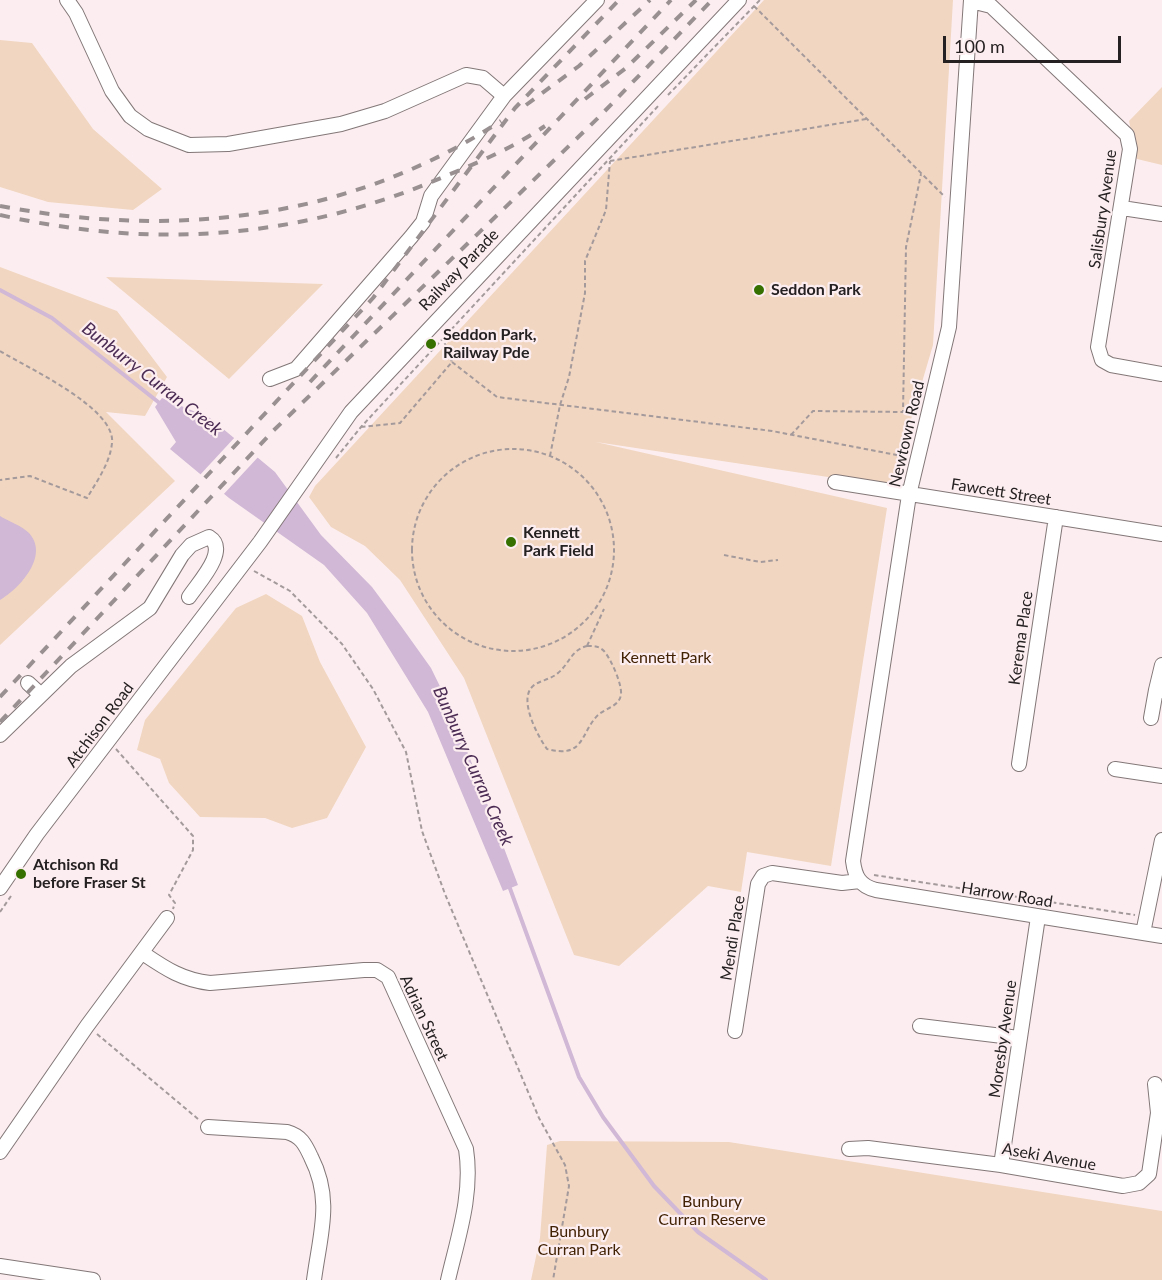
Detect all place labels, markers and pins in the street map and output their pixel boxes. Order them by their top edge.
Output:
place label: Seddon Park [771,280,861,300]
marker: Seddon Park [752,283,766,297]
place label: Seddon Park, Railway Pde [443,325,537,363]
marker: Seddon Park, Railway Pde [424,337,438,351]
place label: Kennett Park Field [523,523,594,561]
marker: Kennett Park Field [504,535,518,549]
place label: Atchison Rd before Fraser St [33,855,146,893]
marker: Atchison Rd before Fraser St [14,867,28,881]

